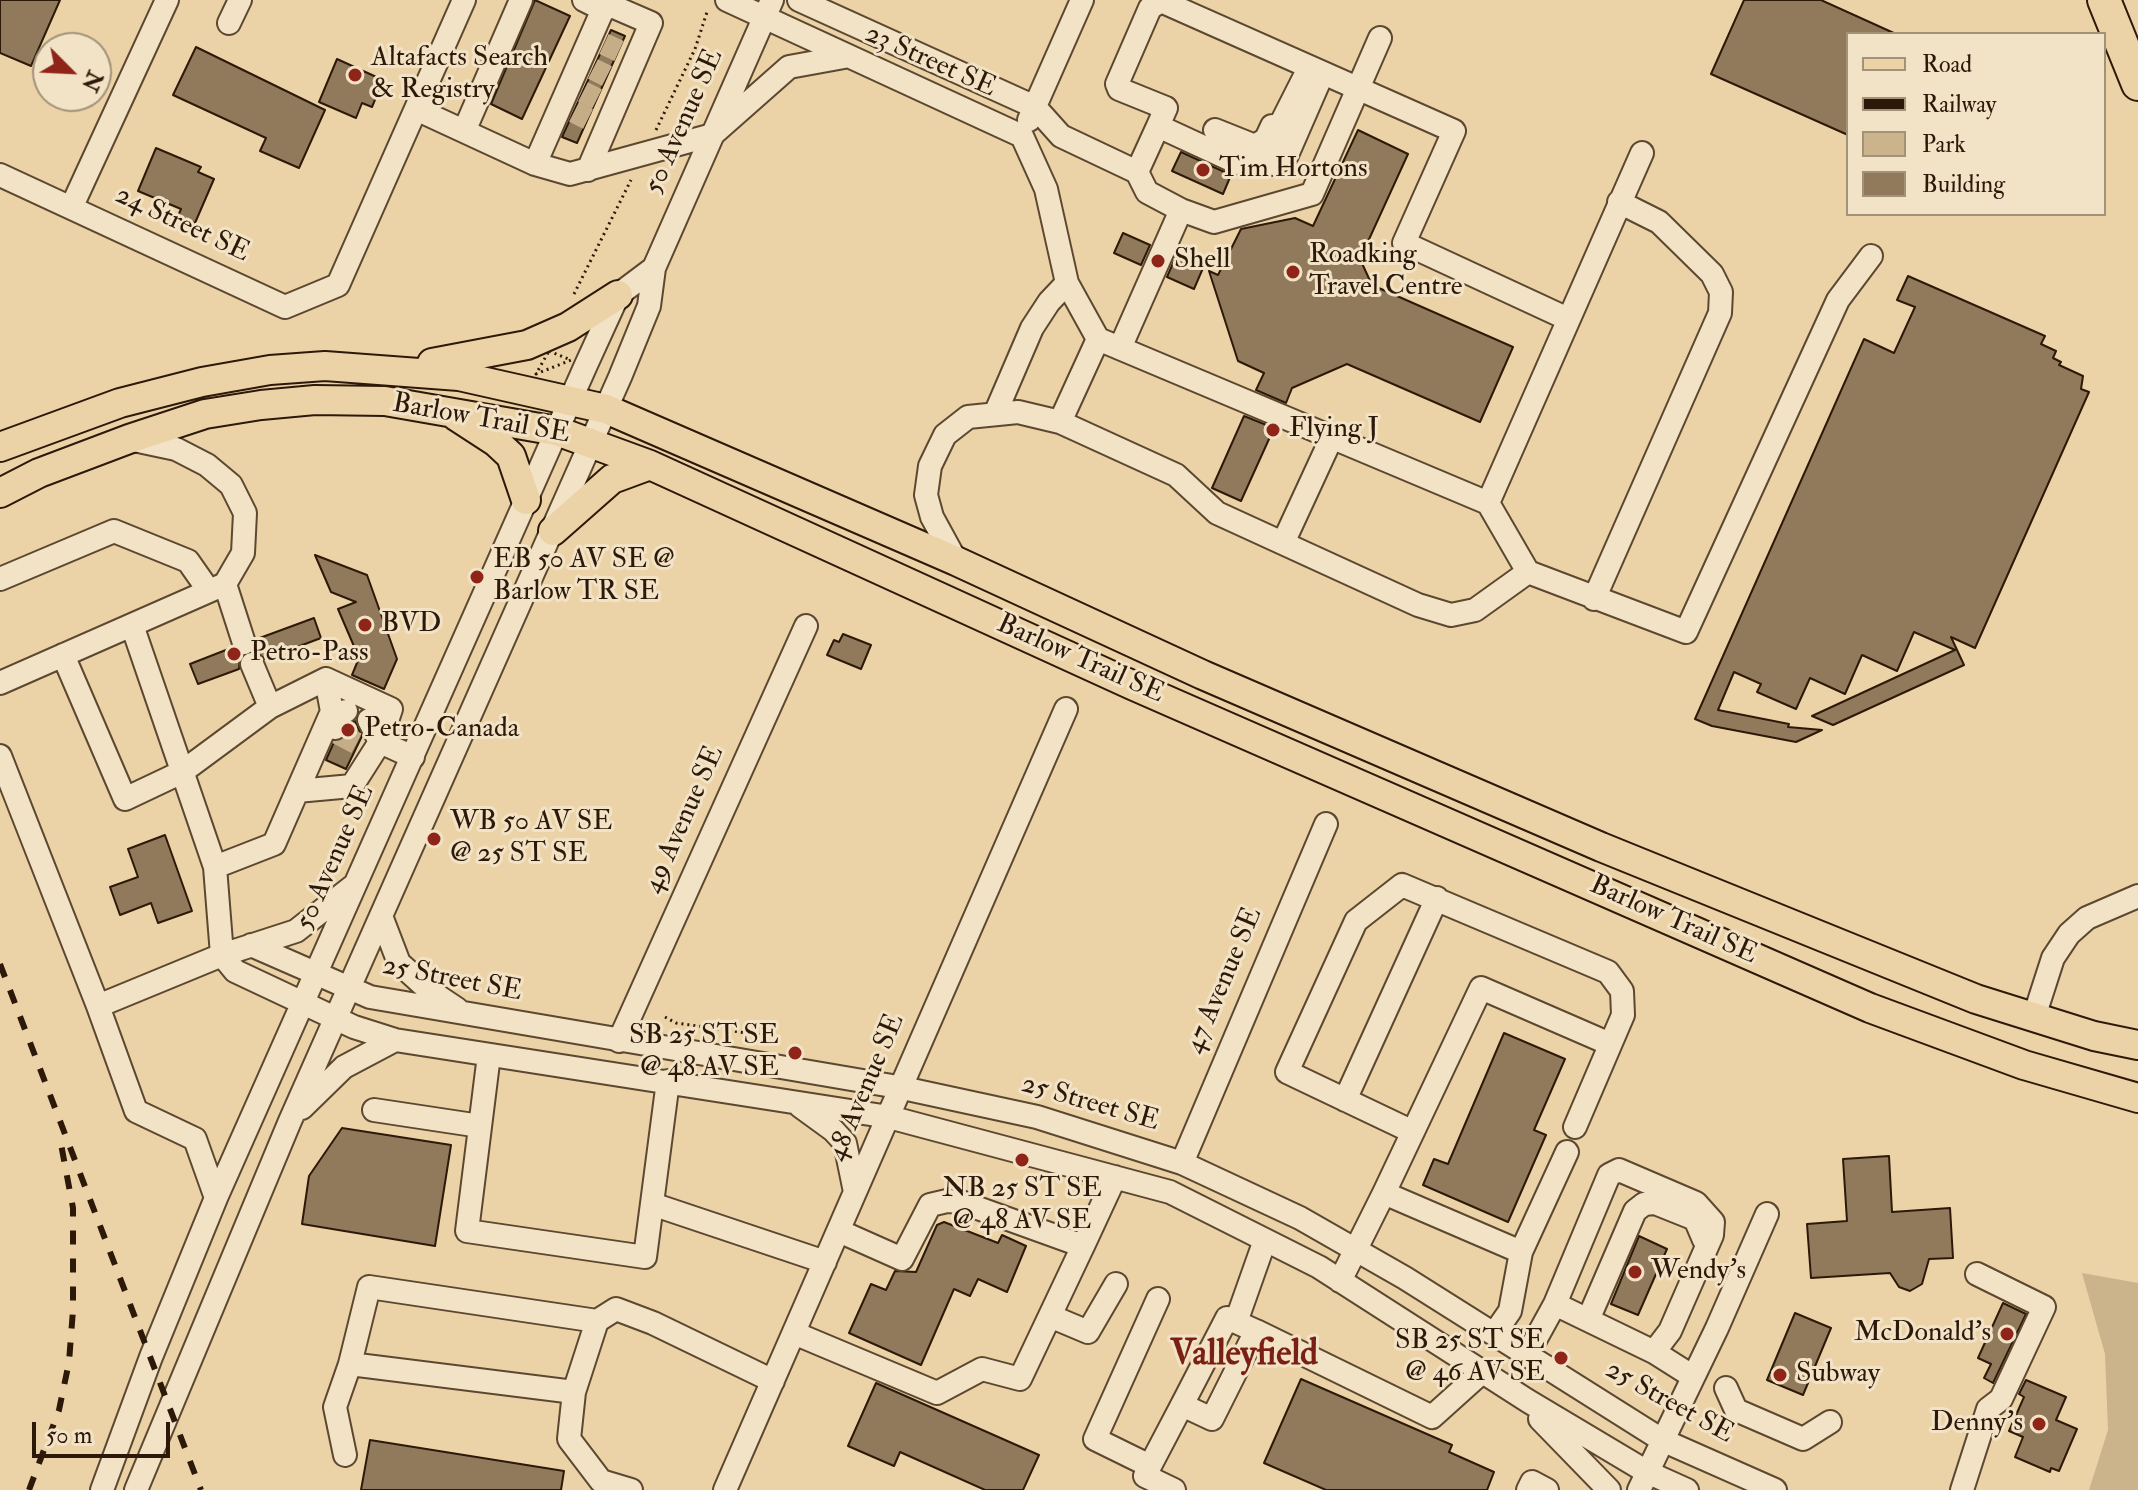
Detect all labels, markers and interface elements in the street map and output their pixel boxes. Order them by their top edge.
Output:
street label: 23 Street SE [859,18,1001,106]
north arrow [32,32,112,112]
legend [1846,32,2106,216]
place label: Altafacts Search & Registry [371,42,548,108]
street label: 50 Avenue SE [638,44,732,200]
text: Road [1922,49,1972,80]
text: N [75,66,109,96]
marker: Altafacts Search & Registry [346,66,364,84]
text: Railway [1922,89,1996,120]
text: Park [1922,129,1966,160]
place label: Tim Hortons [1219,153,1367,187]
marker: Tim Hortons [1194,161,1212,179]
text: Building [1922,169,2005,200]
street label: 24 Street SE [110,179,254,271]
place label: Roadking Travel Centre [1309,239,1462,305]
place label: Shell [1174,244,1230,278]
marker: Shell [1149,252,1167,270]
marker: Roadking Travel Centre [1284,263,1302,281]
street label: Barlow Trail SE [390,388,572,452]
place label: Flying J [1289,413,1379,447]
marker: Flying J [1264,421,1282,439]
place label: EB 50 AV SE @ Barlow TR SE [493,544,674,610]
marker: EB 50 AV SE @ Barlow TR SE [468,568,486,586]
place label: BVD [381,608,441,642]
street label: Barlow Trail SE [991,608,1169,712]
marker: BVD [356,616,374,634]
place label: Petro-Pass [250,637,368,671]
marker: Petro-Pass [225,645,243,663]
place label: Petro-Canada [364,713,519,747]
marker: Petro-Canada [339,721,357,739]
street label: 49 Avenue SE [638,741,732,899]
street label: 50 Avenue SE [289,780,383,936]
place label: WB 50 AV SE @ 25 ST SE [450,806,613,872]
marker: WB 50 AV SE @ 25 ST SE [425,830,443,848]
street label: Barlow Trail SE [1584,869,1762,973]
street label: 47 Avenue SE [1179,903,1271,1059]
street label: 25 Street SE [379,950,525,1010]
street label: 48 Avenue SE [821,1009,913,1167]
place label: SB 25 ST SE @ 48 AV SE [629,1020,779,1086]
marker: SB 25 ST SE @ 48 AV SE [786,1044,804,1062]
street label: 25 Street SE [1017,1068,1163,1140]
marker: NB 25 ST SE @ 48 AV SE [1013,1151,1031,1169]
place label: NB 25 ST SE @ 48 AV SE [942,1173,1102,1239]
place label: Wendy's [1651,1255,1746,1289]
marker: Wendy's [1626,1263,1644,1281]
place label: McDonald's [1854,1317,1991,1351]
place label: SB 25 ST SE @ 46 AV SE [1395,1325,1545,1391]
marker: McDonald's [1998,1325,2016,1343]
district label: Valleyfield [1170,1334,1318,1378]
marker: SB 25 ST SE @ 46 AV SE [1552,1349,1570,1367]
street label: 25 Street SE [1599,1354,1739,1452]
place label: Subway [1796,1358,1880,1392]
marker: Subway [1771,1366,1789,1384]
scale bar [36,1406,174,1456]
place label: Denny's [1931,1407,2023,1441]
marker: Denny's [2030,1415,2048,1433]
text: 50 m [46,1420,92,1451]

